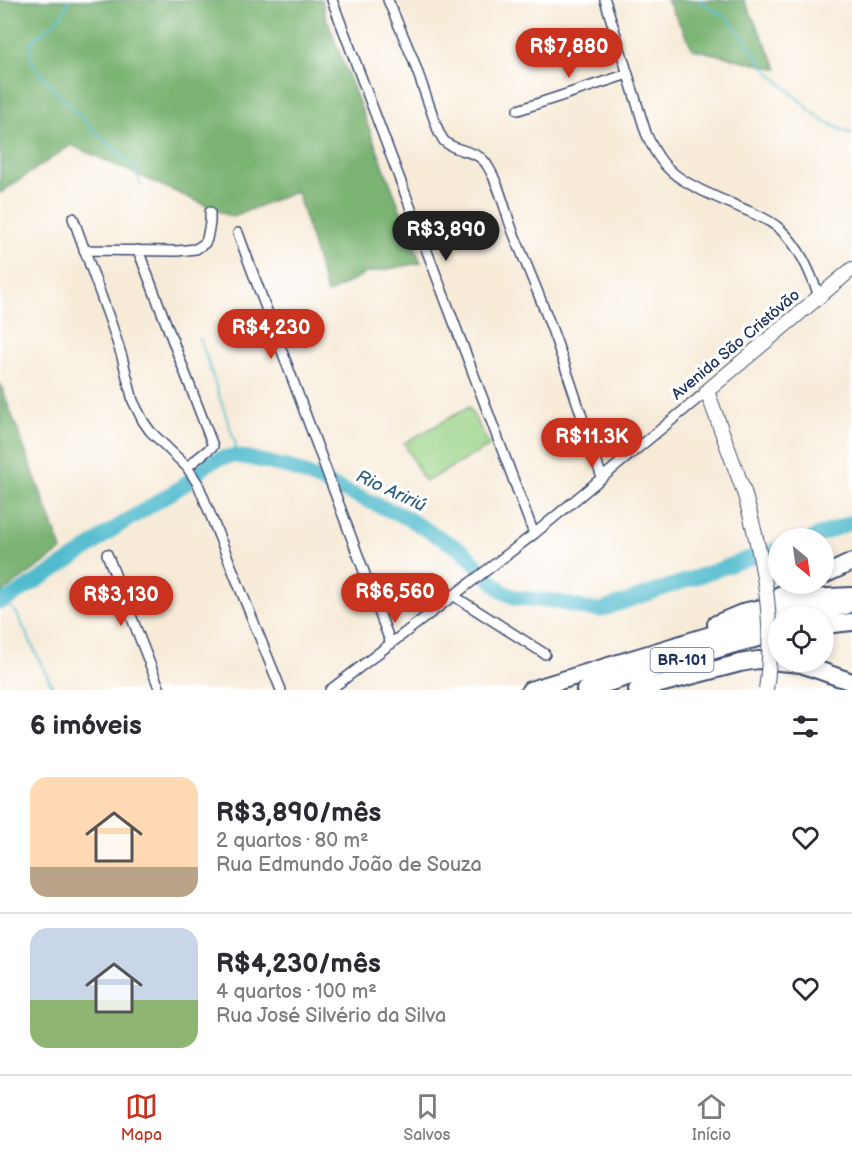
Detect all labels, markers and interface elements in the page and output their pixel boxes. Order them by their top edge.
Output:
pin: R$7,880 [514,28,624,79]
text: R$7,880 [530,35,608,59]
pin: R$3,890 [391,211,501,262]
text: R$3,890 [406,218,486,242]
street label: Avenida São Cristóvão [668,286,804,404]
pin: R$4,230 [216,309,326,360]
text: R$4,230 [232,316,310,340]
pin: R$11.3K [537,418,647,469]
text: R$11.3K [555,425,629,449]
water label: Rio Aririú [353,466,429,516]
north arrow [768,528,834,594]
map controls [768,528,834,672]
pin: R$6,560 [340,573,450,624]
pin: R$3,130 [66,576,176,627]
text: R$6,560 [355,580,435,604]
text: R$3,130 [83,583,159,607]
button: locate [768,606,834,672]
road number: BR-101 [650,648,714,672]
icon: filters [789,710,822,743]
text: 6 imóveis [30,711,142,742]
text: R$3,890/mês [216,798,381,829]
icon: home [78,801,150,873]
icon: heart [789,821,822,854]
text: 2 quartos · 80 m² [216,829,369,853]
text: Rua Edmundo João de Souza [216,853,482,877]
text: R$4,230/mês [216,949,381,980]
icon: home [78,952,150,1024]
icon: heart [789,972,822,1005]
text: 4 quartos · 100 m² [216,980,377,1004]
text: Rua José Silvério da Silva [216,1004,446,1028]
tab: Mapa [121,1090,162,1145]
tab: Salvos [404,1090,450,1145]
tab: Início [692,1090,731,1145]

